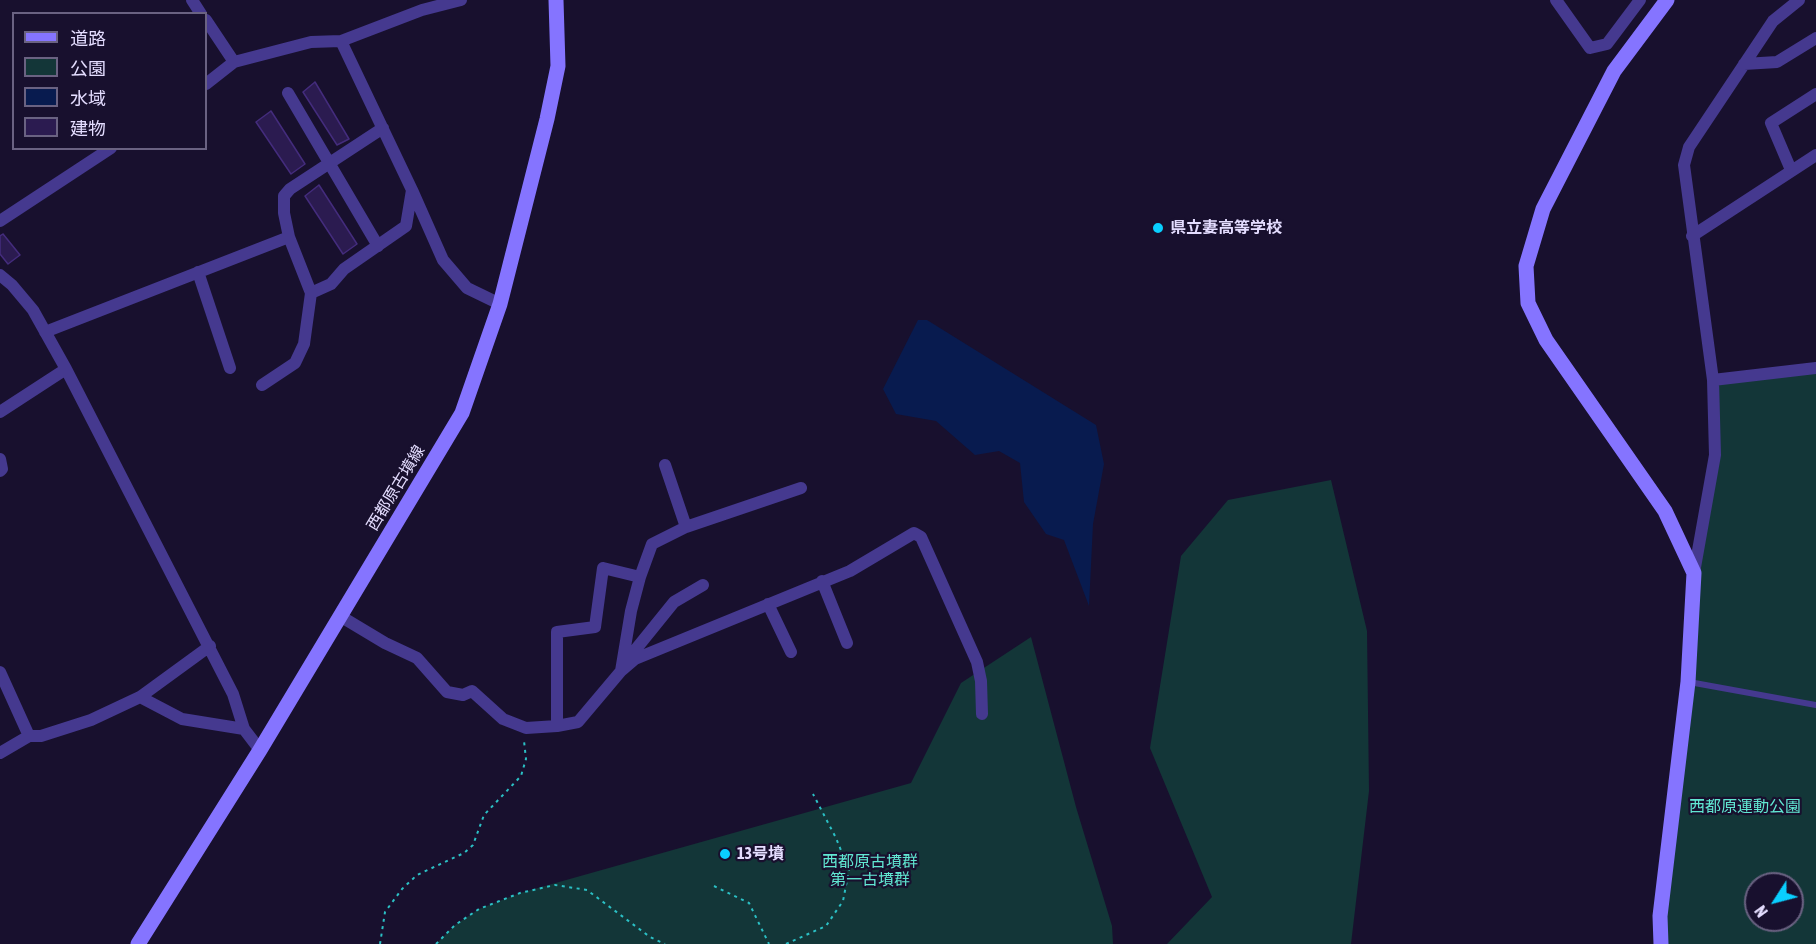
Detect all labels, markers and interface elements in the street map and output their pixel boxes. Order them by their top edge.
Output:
legend [12,12,207,150]
text: 道路 [70,28,106,49]
text: 公園 [70,58,106,79]
text: 水域 [70,88,106,109]
text: 建物 [70,118,106,139]
place label: 県立妻高等学校 [1170,218,1282,238]
marker: 県立妻高等学校 [1151,221,1165,235]
street label: 西都原古墳線 [363,442,429,534]
park label: 西都原運動公園 [1689,797,1801,817]
place label: 13号墳 [737,844,784,864]
marker: 13号墳 [718,847,732,861]
park label: 西都原古墳群 第一古墳群 [822,852,918,890]
north arrow [1744,872,1804,932]
text: N [1751,902,1771,921]

